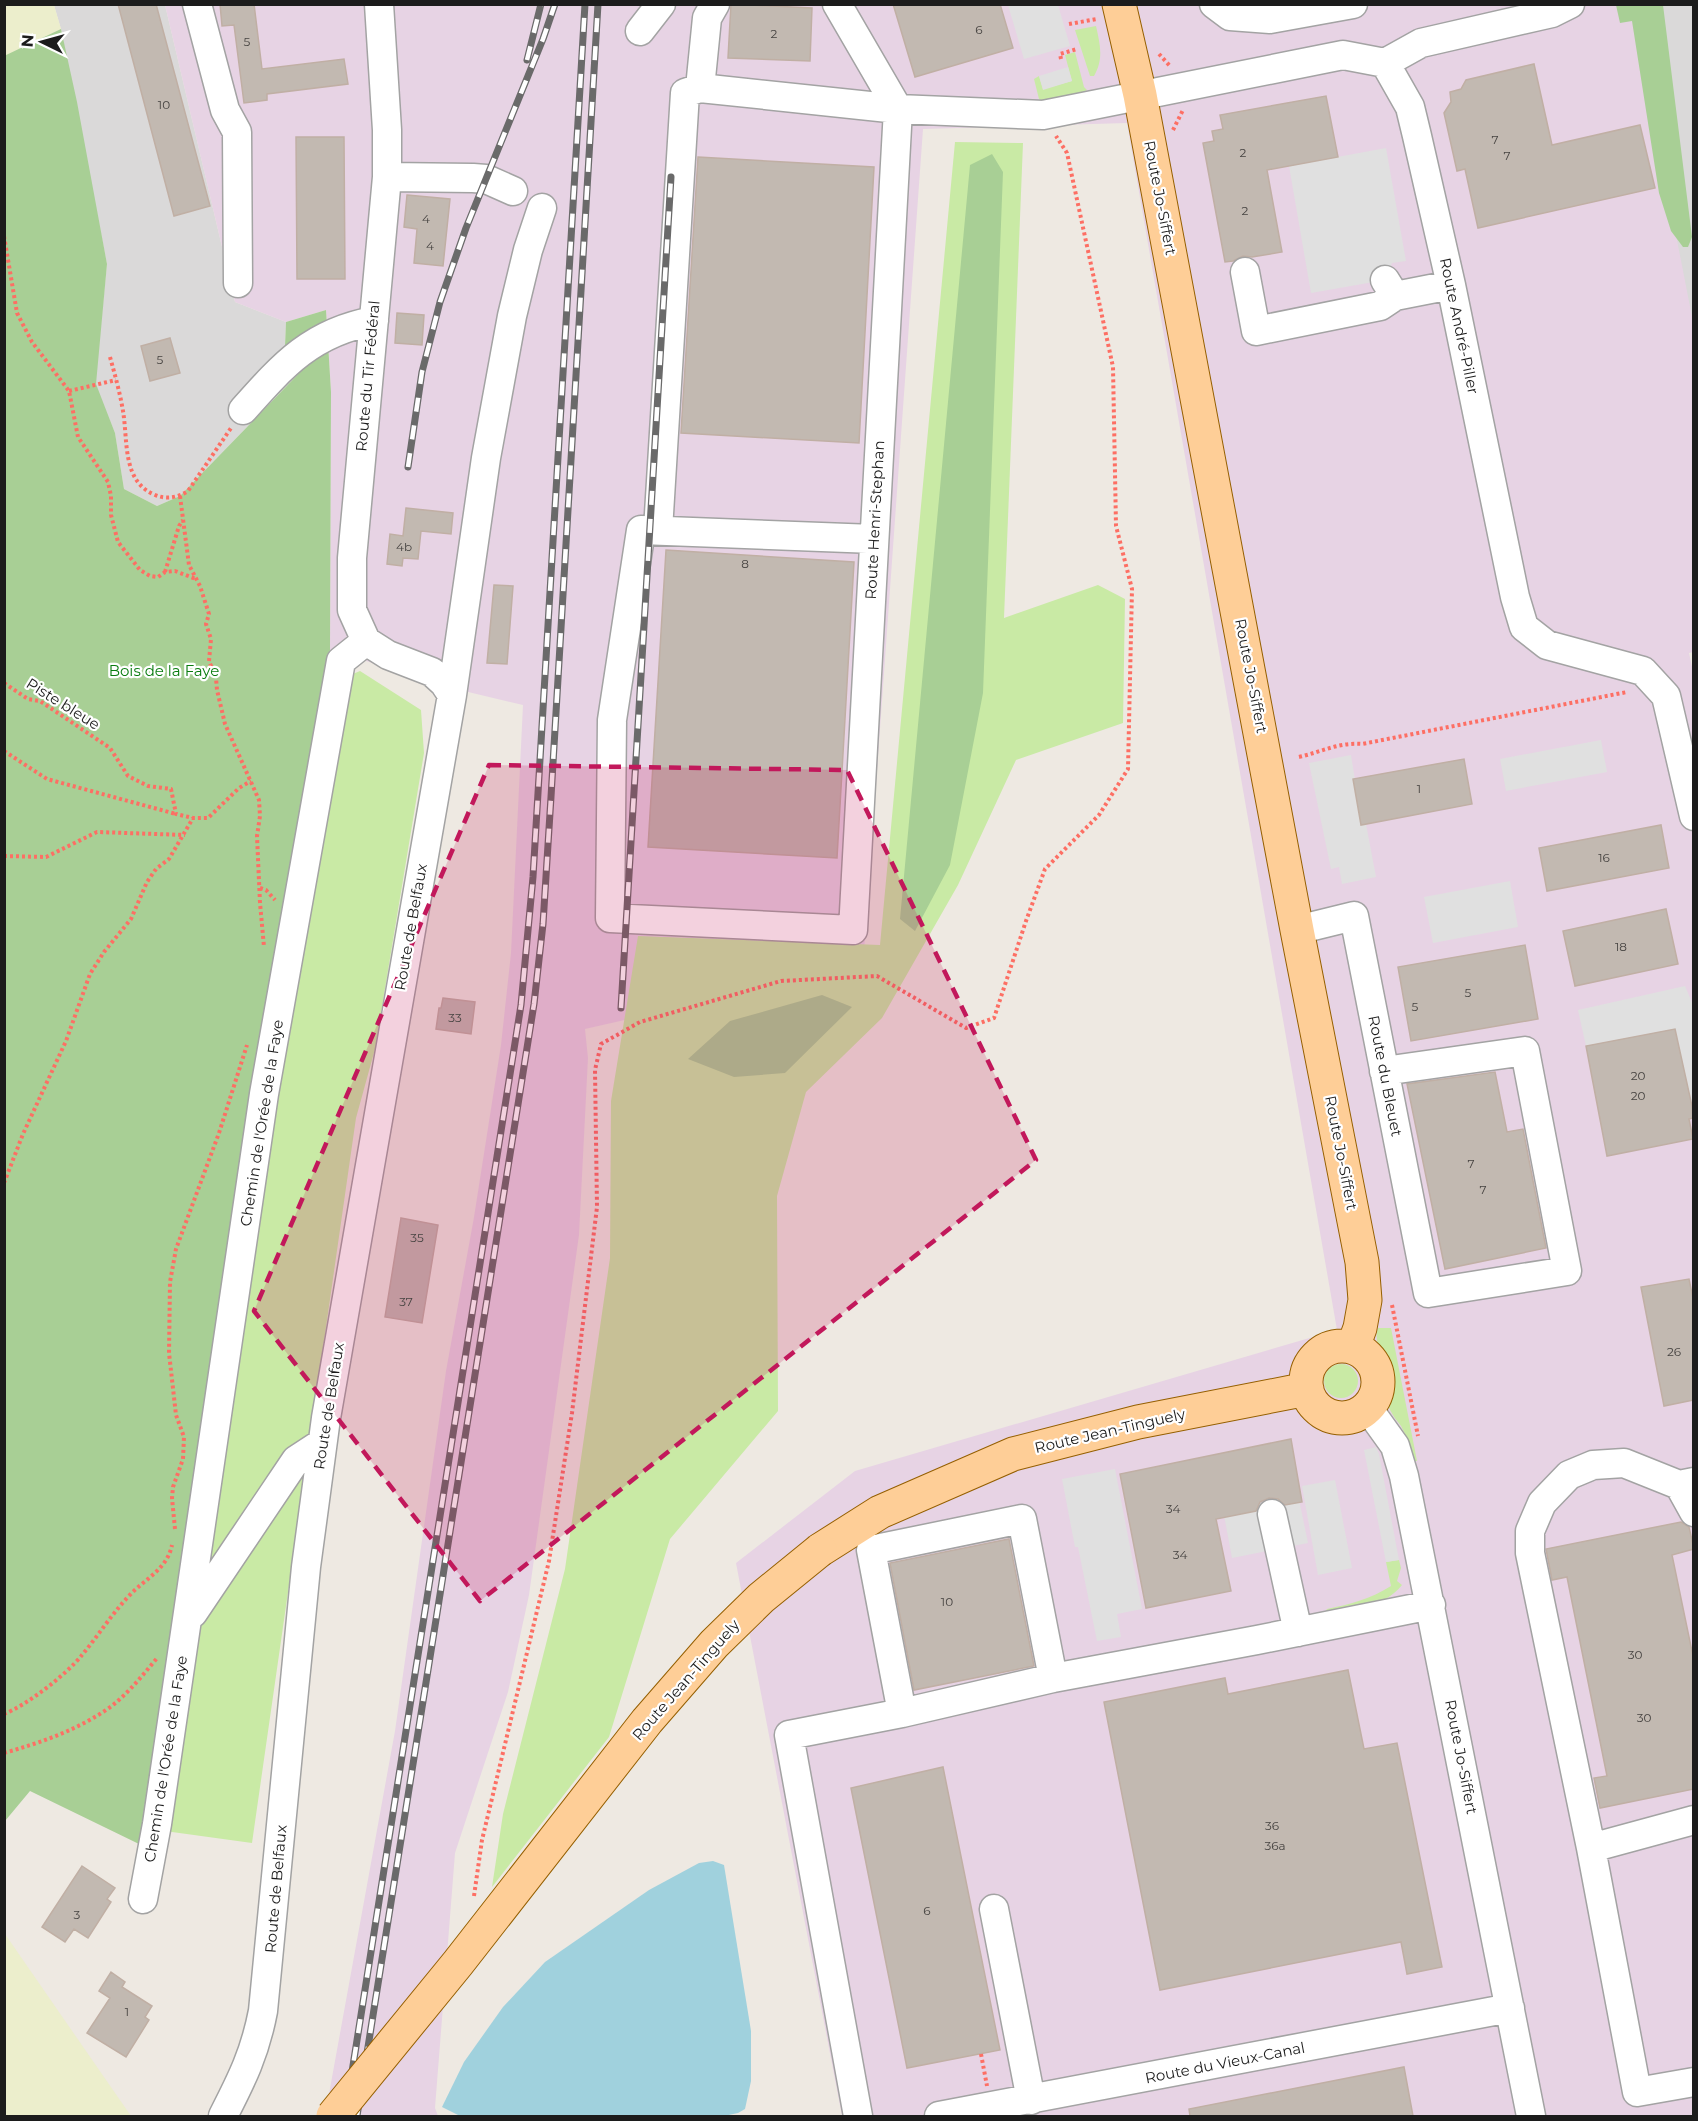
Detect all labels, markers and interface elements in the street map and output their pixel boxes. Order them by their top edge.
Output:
north arrow [12,12,72,72]
house number: 6 [975,22,983,37]
house number: 2 [771,26,778,41]
text: N [18,33,38,48]
house number: 5 [244,34,251,49]
house number: 10 [158,97,170,112]
house number: 7 [1491,132,1499,147]
street label: Route Jo-Siffert [1140,139,1181,257]
house number: 2 [1240,145,1247,160]
house number: 7 [1503,148,1511,163]
house number: 2 [1242,203,1249,218]
house number: 4 [422,211,430,226]
house number: 4 [426,238,434,253]
street label: Route André-Piller [1436,256,1483,396]
street label: Route du Tir Fédéral [351,300,384,452]
house number: 5 [157,352,164,367]
street label: Route Henri-Stephan [861,440,888,600]
house number: 4b [396,539,412,554]
house number: 8 [741,556,749,571]
street label: Route Jo-Siffert [1231,617,1272,735]
park label: Bois de la Faye [109,661,219,680]
street label: Piste bleue [23,673,104,734]
house number: 1 [1417,781,1421,796]
house number: 16 [1598,850,1610,865]
street label: Route de Belfaux [390,862,431,992]
house number: 18 [1615,939,1627,954]
house number: 5 [1465,985,1472,1000]
house number: 5 [1412,999,1419,1014]
house number: 33 [448,1010,462,1025]
street label: Route du Bleuet [1364,1014,1407,1138]
street label: Chemin de l'Orée de la Faye [236,1018,287,1228]
house number: 20 [1631,1068,1645,1083]
house number: 20 [1631,1088,1645,1103]
street label: Route Jo-Siffert [1321,1094,1362,1212]
house number: 7 [1467,1156,1475,1171]
house number: 7 [1479,1182,1487,1197]
house number: 35 [410,1230,424,1245]
house number: 37 [399,1294,413,1309]
street label: Route de Belfaux [309,1341,348,1471]
house number: 26 [1667,1344,1681,1359]
street label: Route Jean-Tinguely [1033,1404,1188,1457]
house number: 34 [1166,1501,1180,1516]
house number: 34 [1173,1547,1187,1562]
house number: 10 [941,1594,953,1609]
street label: Route Jean-Tinguely [628,1615,744,1744]
house number: 30 [1628,1647,1642,1662]
street label: Chemin de l'Orée de la Faye [140,1654,191,1864]
street label: Route Jo-Siffert [1441,1698,1482,1816]
house number: 30 [1637,1710,1651,1725]
house number: 36 [1265,1818,1279,1833]
street label: Route de Belfaux [260,1824,291,1954]
house number: 36a [1264,1838,1286,1853]
house number: 6 [923,1903,931,1918]
house number: 3 [74,1907,81,1922]
house number: 1 [125,2004,129,2019]
street label: Route du Vieux-Canal [1143,2038,1307,2087]

